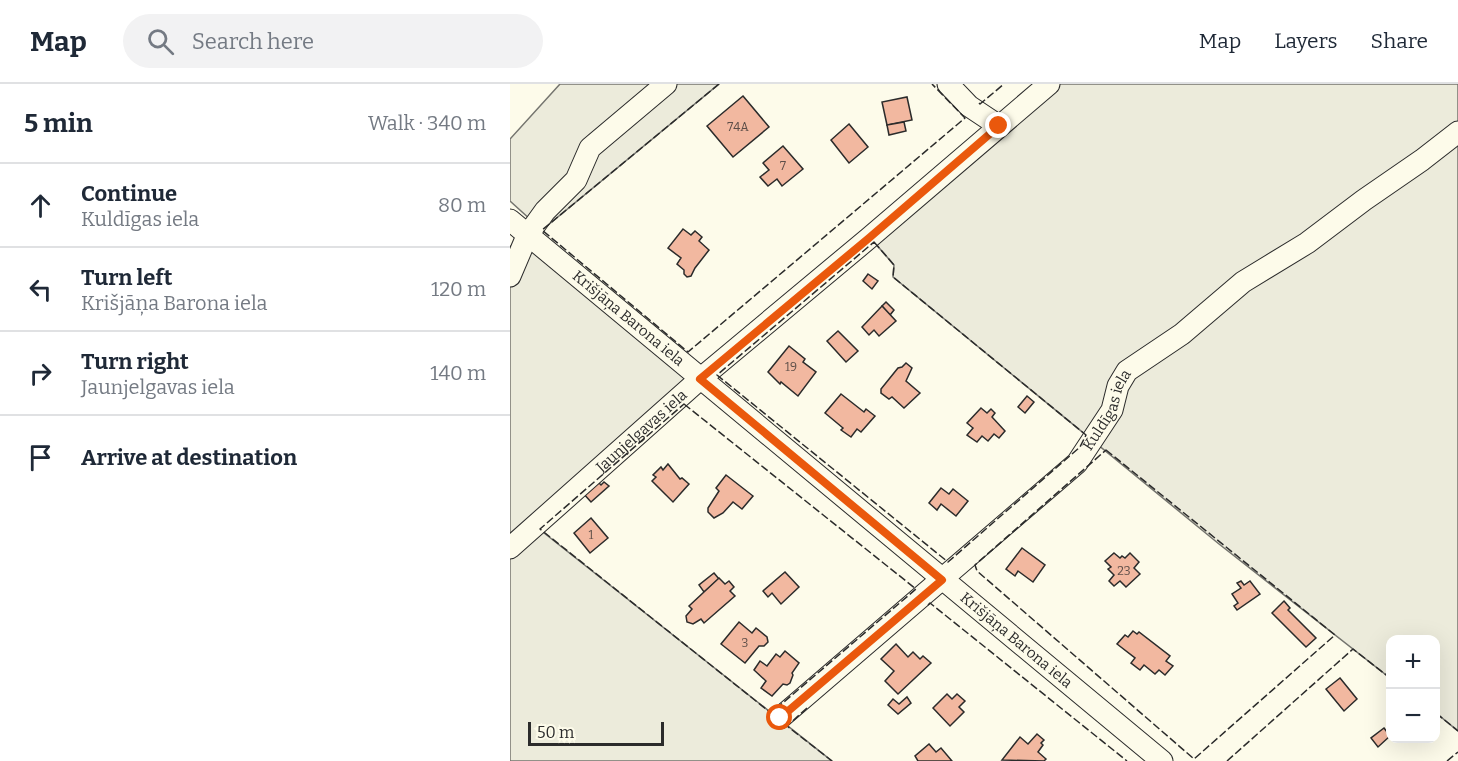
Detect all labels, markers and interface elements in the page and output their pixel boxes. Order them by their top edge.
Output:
search box [123,14,543,68]
text: Map [30,25,87,58]
icon: search [144,25,177,58]
text: Search here [192,28,314,55]
text: Map [1199,28,1241,54]
text: Layers [1274,28,1338,54]
text: Share [1371,28,1428,54]
text: 5 min [24,108,93,139]
text: Walk · 340 m [368,111,486,135]
route end [985,112,1011,138]
house number: 74A [727,120,749,134]
house number: 7 [780,159,786,173]
text: Continue [81,180,177,207]
icon: ahead [24,189,57,222]
text: 80 m [438,193,486,217]
text: Kuldīgas iela [81,207,199,231]
text: Turn left [81,264,173,291]
street label: Krišjāņa Barona iela [569,267,688,370]
icon: left [24,273,57,306]
text: 120 m [431,277,486,301]
text: Krišjāņa Barona iela [81,291,267,315]
text: Turn right [81,348,189,375]
icon: right [24,357,57,390]
house number: 19 [785,360,797,374]
text: 140 m [430,361,486,385]
street label: Kuldīgas iela [1079,366,1135,454]
text: Jaunjelgavas iela [81,375,235,399]
street label: Jaunjelgavas iela [592,386,691,477]
icon: arrive [24,441,57,474]
text: Arrive at destination [81,444,297,471]
house number: 1 [589,528,594,542]
house number: 23 [1117,564,1131,578]
street label: Krišjāņa Barona iela [957,589,1076,692]
map controls [1386,635,1440,743]
button: + [1386,635,1440,689]
house number: 3 [742,636,749,650]
button: − [1386,689,1440,743]
route start [766,704,792,730]
scale bar [528,719,664,746]
text: 50 m [537,723,574,742]

